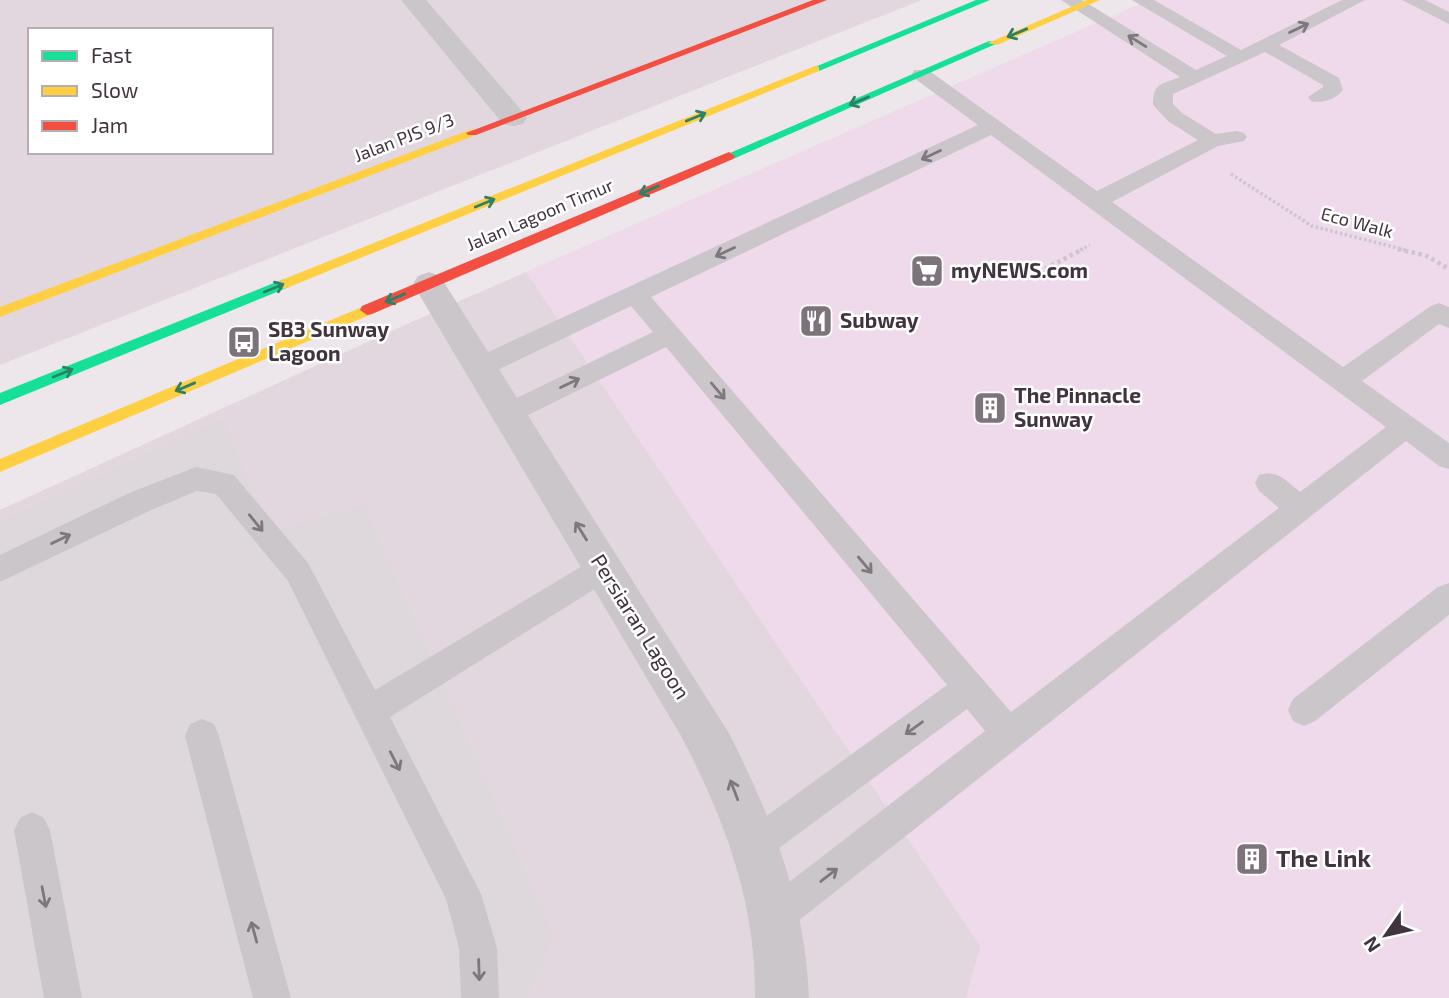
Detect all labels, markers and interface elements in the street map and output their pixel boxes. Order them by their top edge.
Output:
one-way arrow [1288,21,1309,35]
one-way arrow [1007,27,1029,40]
legend [28,28,273,154]
one-way arrow [1127,34,1147,48]
text: Fast [91,42,132,67]
text: Slow [91,77,138,102]
one-way arrow [848,95,870,108]
street label: Jalan PJS 9/3 [351,108,457,166]
one-way arrow [684,110,706,123]
text: Jam [91,112,128,137]
one-way arrow [921,149,943,162]
street label: Jalan Lagoon Timur [463,173,616,255]
one-way arrow [639,184,660,197]
one-way arrow [474,195,495,208]
street label: Eco Walk [1319,202,1396,242]
one-way arrow [715,246,737,259]
supermarket icon: myNEWS.com [908,252,946,290]
place label: myNEWS.com [951,257,1088,283]
one-way arrow [263,281,284,294]
one-way arrow [384,292,406,305]
restaurant icon: Subway [797,302,835,340]
place label: Subway [840,307,919,333]
place label: SB3 Sunway Lagoon [268,316,389,365]
bus stop icon: SB3 Sunway Lagoon [225,323,263,361]
one-way arrow [52,366,74,379]
one-way arrow [559,376,580,390]
one-way arrow [175,381,197,394]
one-way arrow [710,382,726,400]
place label: The Pinnacle Sunway [1014,382,1141,432]
building icon: The Pinnacle Sunway [971,389,1009,427]
one-way arrow [249,514,264,532]
one-way arrow [574,522,588,542]
one-way arrow [50,532,71,546]
street label: Persiaran Lagoon [587,549,696,703]
one-way arrow [857,556,873,574]
one-way arrow [905,721,924,735]
one-way arrow [389,750,402,771]
one-way arrow [726,780,739,802]
building icon: The Link [1233,840,1271,878]
place label: The Link [1276,843,1372,872]
one-way arrow [819,867,837,882]
one-way arrow [38,885,52,908]
north arrow [1351,900,1421,970]
one-way arrow [247,921,260,944]
text: N [1358,933,1385,957]
one-way arrow [473,958,486,981]

